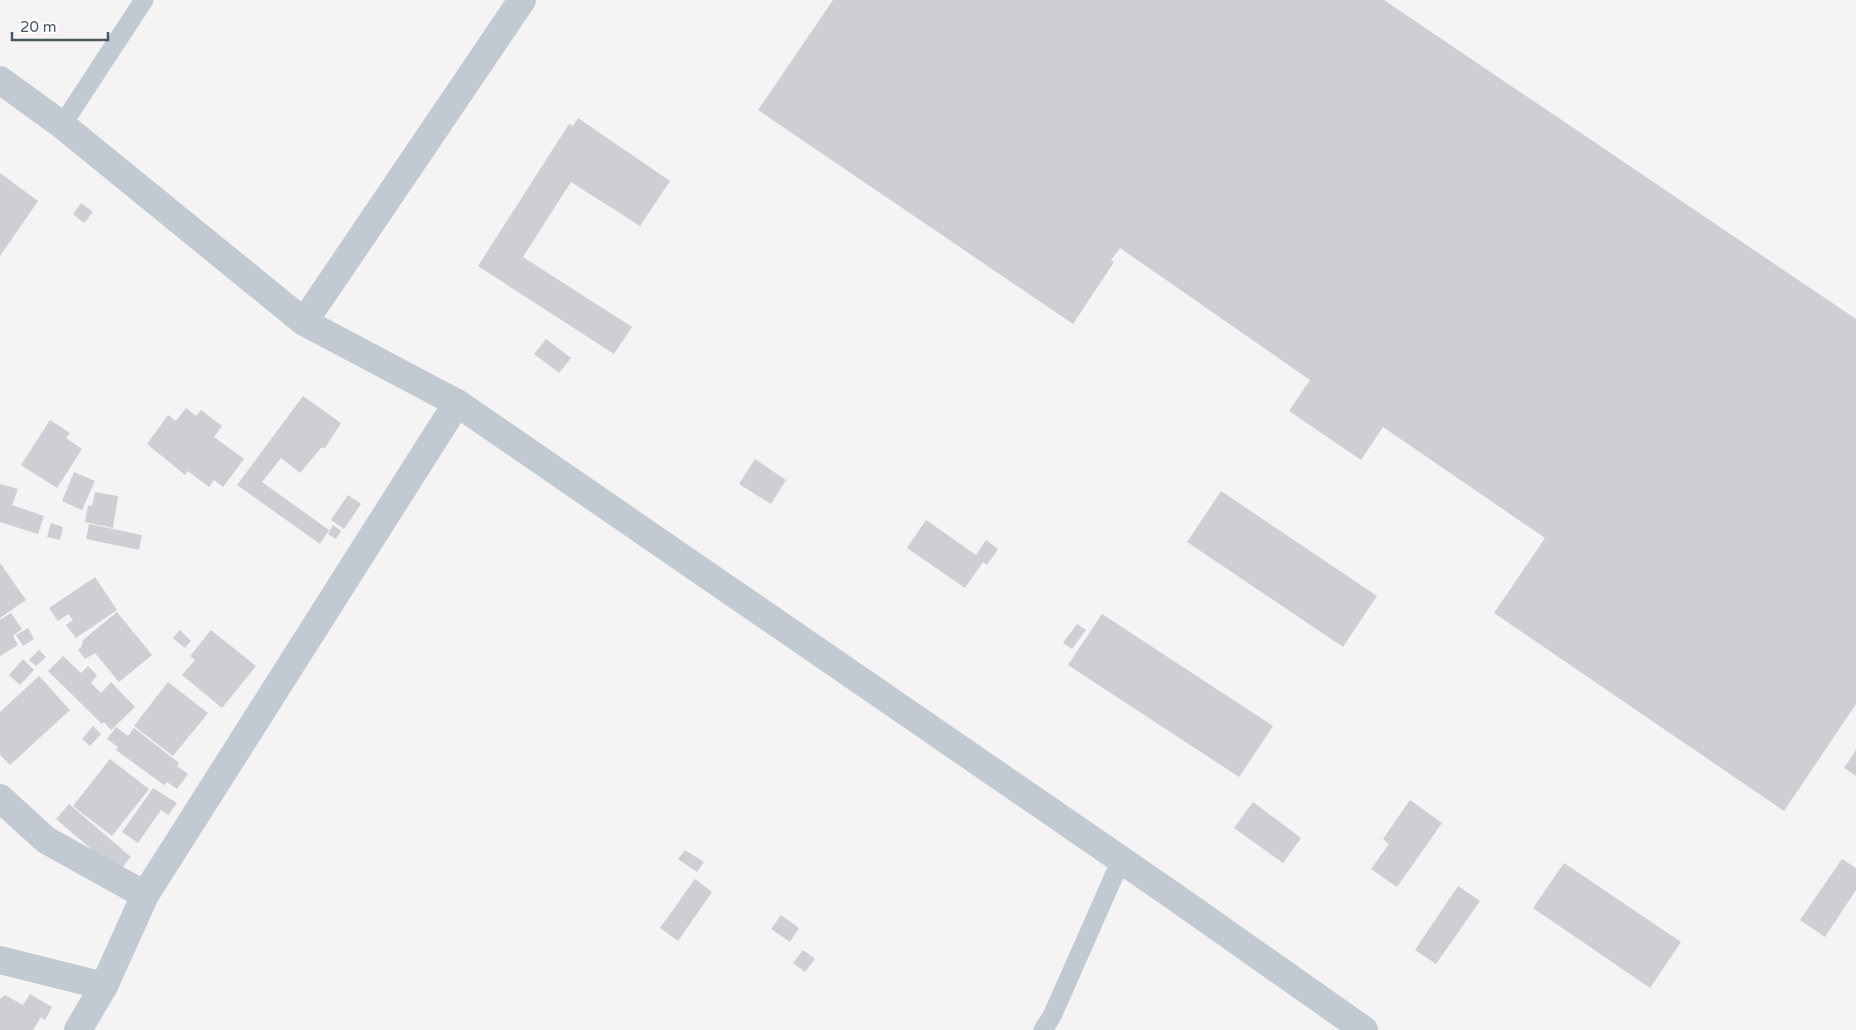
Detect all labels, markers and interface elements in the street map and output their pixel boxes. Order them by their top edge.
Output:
scale bar [12,10,109,42]
text: 20 m [20,18,57,36]

